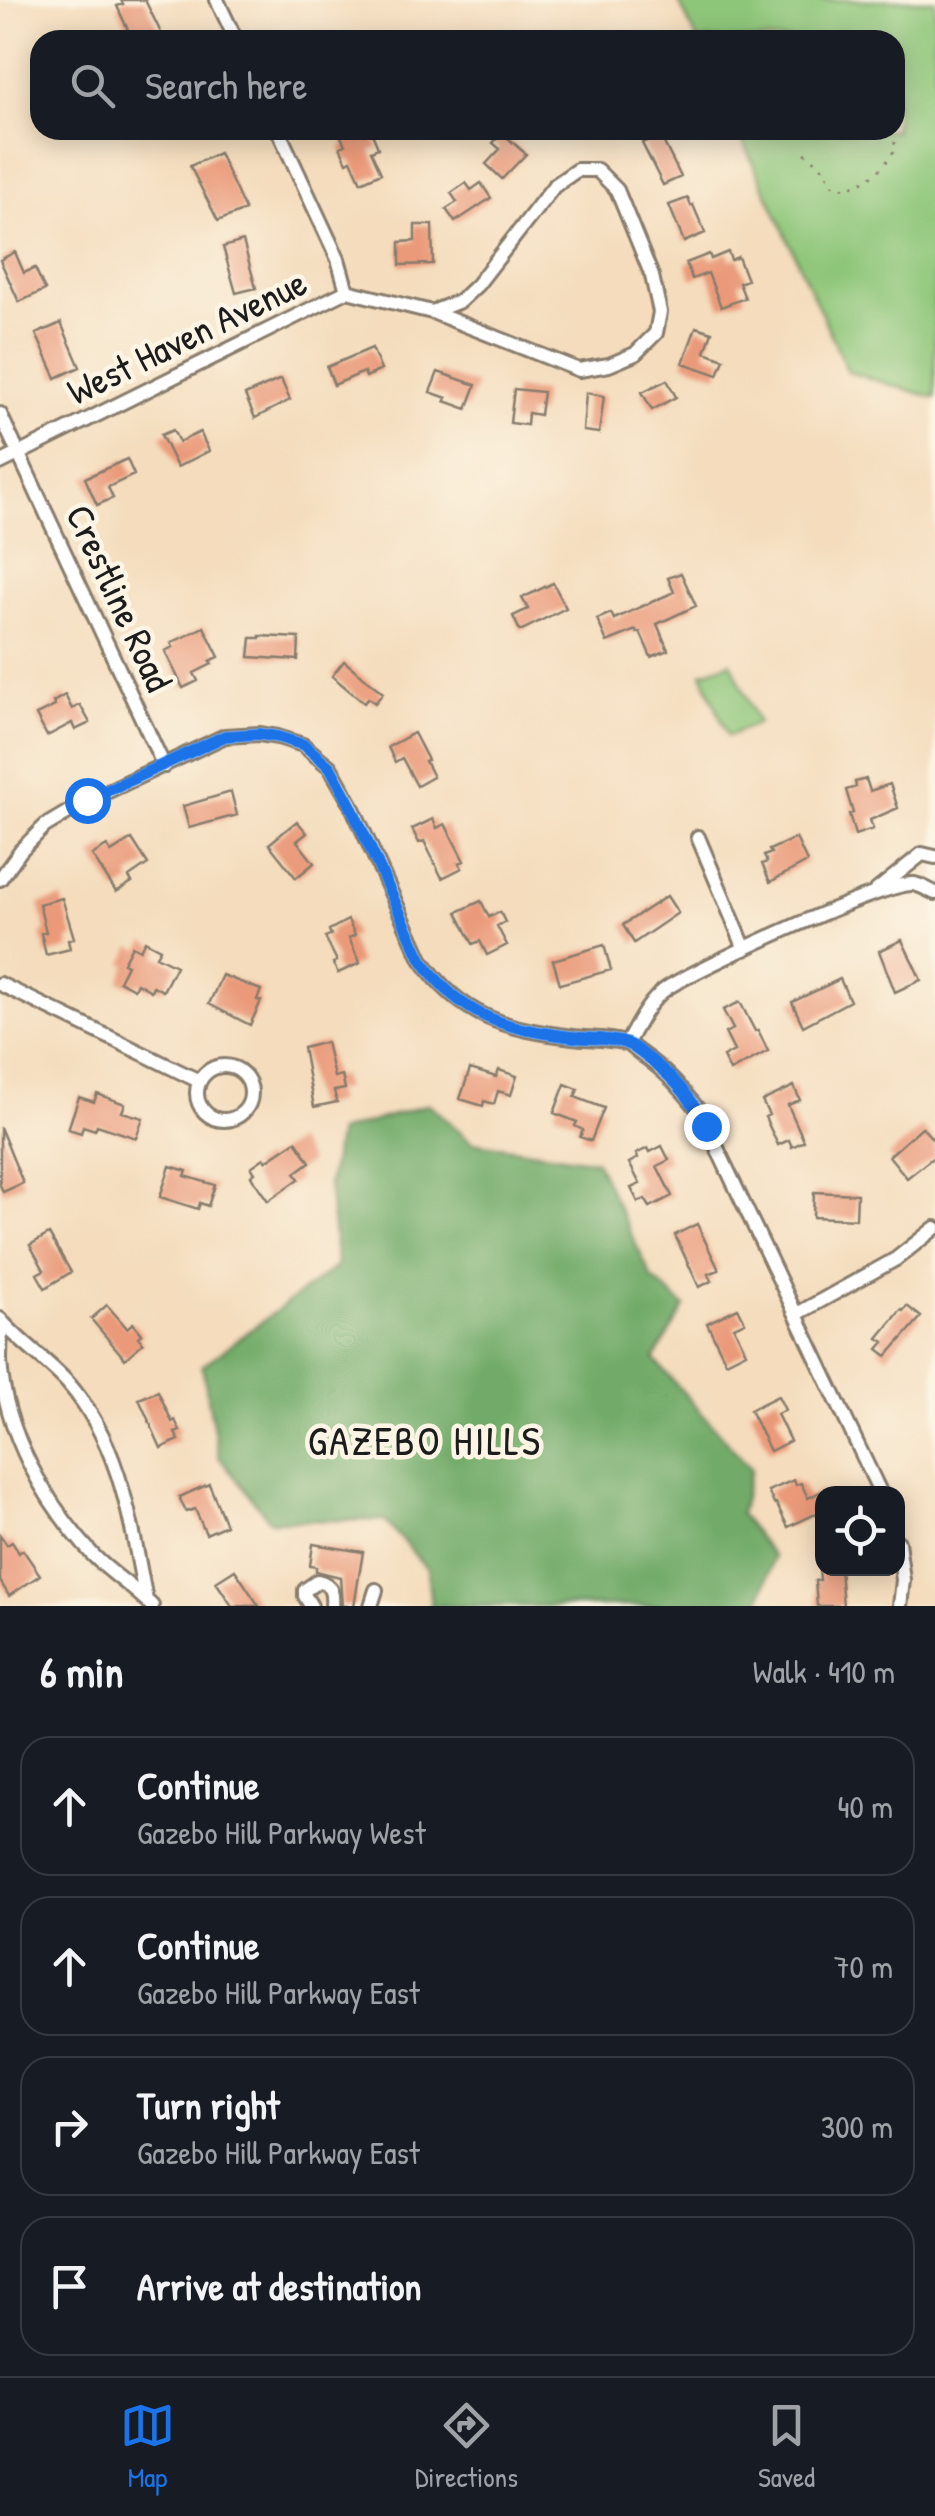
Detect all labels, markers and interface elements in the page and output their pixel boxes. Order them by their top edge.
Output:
search box [30,30,905,140]
icon: search [65,58,120,113]
text: Search here [145,59,307,111]
street label: West Haven Avenue [58,256,315,417]
street label: Crestline Road [54,496,186,699]
route start [65,778,111,824]
route end [684,1104,730,1150]
district label: GAZEBO HILLS [308,1413,542,1467]
map controls [815,1486,905,1576]
button: locate [815,1486,905,1576]
text: 6 min [40,1643,123,1700]
text: Walk · 410 m [753,1650,895,1693]
text: Continue [137,1759,259,1811]
icon: ahead [42,1779,97,1834]
text: 40 m [838,1785,893,1828]
text: Gazebo Hill Parkway West [137,1811,426,1854]
text: Continue [137,1919,259,1971]
icon: ahead [42,1939,97,1994]
text: 70 m [834,1945,893,1988]
text: Gazebo Hill Parkway East [137,1971,420,2014]
text: Turn right [137,2079,280,2131]
icon: right [42,2099,97,2154]
text: 300 m [821,2105,893,2148]
text: Gazebo Hill Parkway East [137,2131,420,2174]
icon: arrive [42,2259,97,2314]
text: Arrive at destination [137,2260,421,2312]
tab: Map [120,2398,175,2496]
tab: Directions [415,2398,518,2496]
tab: Saved [758,2398,815,2496]

